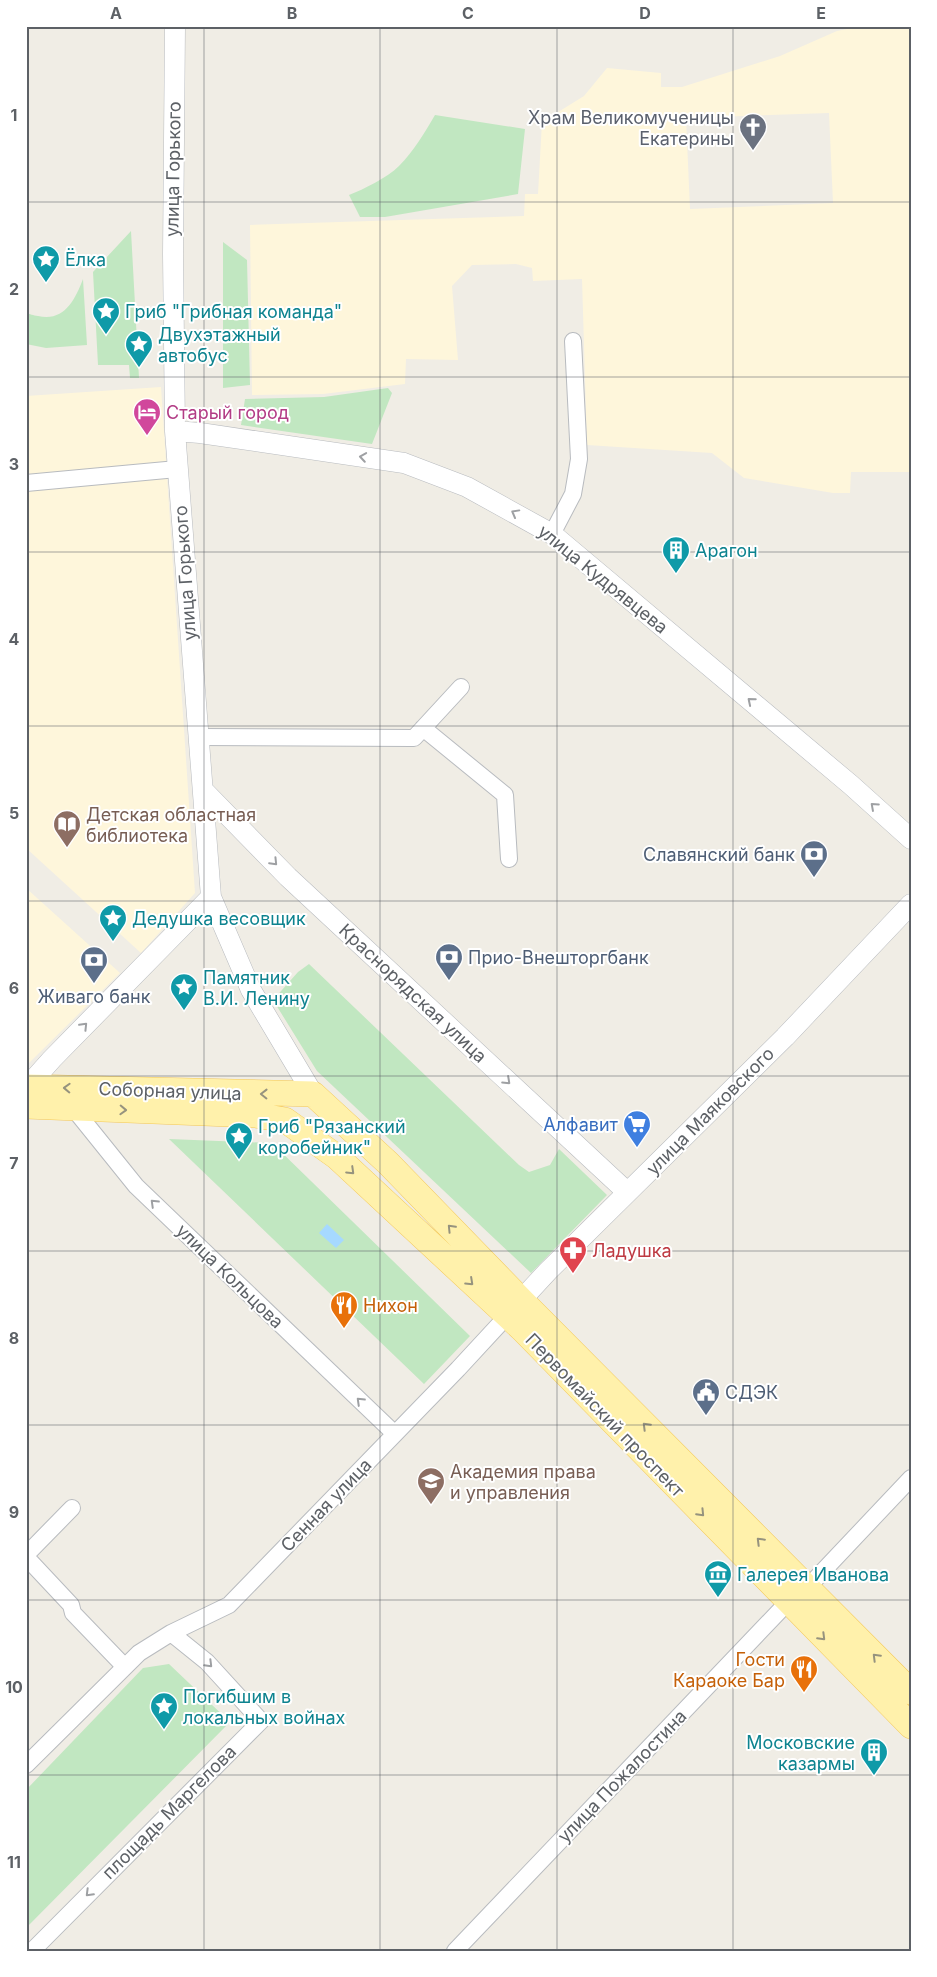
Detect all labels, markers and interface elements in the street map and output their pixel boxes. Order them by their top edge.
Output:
text: A [110,3,122,23]
text: B [287,3,297,23]
text: C [462,3,474,23]
text: D [639,3,651,23]
text: E [816,3,826,23]
street label: улица Горького [161,101,185,237]
text: 1 [11,105,17,125]
place label: Храм Великомученицы Екатерины [528,107,734,149]
church icon: Храм Великомученицы Екатерины [738,112,768,151]
place icon: Ёлка [31,244,61,283]
place label: Ёлка [65,248,106,270]
text: 2 [9,279,19,299]
place icon: Гриб "Грибная команда" [91,296,121,335]
place label: Гриб "Грибная команда" [125,301,342,322]
place label: Двухэтажный автобус [158,324,281,366]
place icon: Двухэтажный автобус [124,329,154,368]
hotel icon: Старый город [132,397,162,436]
place label: Старый город [166,402,289,423]
one-way arrow [359,453,368,463]
text: 3 [9,454,19,474]
street label: улица Горького [170,505,200,641]
one-way arrow [511,509,520,519]
street label: улица Кудрявцева [534,520,672,638]
building icon: Арагон [661,535,691,574]
place label: Арагон [695,540,758,561]
text: 4 [9,629,20,649]
one-way arrow [747,698,756,707]
text: 5 [9,803,19,823]
one-way arrow [871,803,880,812]
place label: Детская областная библиотека [86,804,256,846]
library icon: Детская областная библиотека [52,809,82,848]
bank icon: Славянский банк [799,839,829,878]
place label: Славянский банк [643,844,795,865]
one-way arrow [268,857,277,866]
place icon: Дедушка весовщик [98,903,128,942]
place label: Дедушка весовщик [132,908,306,929]
street label: Краснорядская улица [335,919,491,1067]
bank icon: Прио-Внешторгбанк [434,942,464,981]
bank icon: Живаго банк [79,945,109,984]
place label: Прио-Внешторгбанк [468,947,649,968]
place label: Памятник В.И. Ленину [203,967,310,1009]
place icon: Памятник В.И. Ленину [169,972,199,1011]
text: 6 [9,978,19,998]
place label: Живаго банк [38,986,151,1007]
one-way arrow [78,1023,87,1032]
street label: улица Маяковского [642,1043,778,1179]
one-way arrow [501,1075,510,1084]
street label: Соборная улица [98,1078,242,1104]
one-way arrow [63,1083,71,1094]
one-way arrow [260,1088,268,1099]
one-way arrow [119,1105,127,1116]
supermarket icon: Алфавит [622,1109,652,1148]
place label: Алфавит [543,1114,619,1135]
place label: Гриб "Рязанский коробейник" [258,1116,406,1158]
place icon: Гриб "Рязанский коробейник" [224,1121,254,1160]
text: 7 [9,1153,19,1173]
one-way arrow [346,1165,355,1174]
one-way arrow [151,1200,160,1209]
street label: улица Кольцова [172,1220,288,1332]
one-way arrow [448,1224,457,1233]
pharmacy icon: Ладушка [558,1235,588,1274]
place label: Ладушка [592,1240,672,1261]
one-way arrow [464,1276,473,1285]
restaurant icon: Нихон [329,1290,359,1329]
place label: Нихон [363,1295,418,1316]
text: 8 [9,1328,19,1348]
street label: Первомайский проспект [521,1329,689,1501]
public building icon: СДЭК [691,1377,721,1416]
place label: СДЭК [725,1382,778,1403]
one-way arrow [357,1398,366,1407]
one-way arrow [643,1422,652,1431]
street label: Сенная улица [276,1454,376,1556]
place label: Академия права и управления [450,1461,596,1503]
school or university icon: Академия права и управления [416,1466,446,1505]
text: 9 [9,1502,19,1522]
one-way arrow [695,1507,704,1516]
one-way arrow [757,1538,766,1547]
museum icon: Галерея Иванова [703,1559,733,1598]
place label: Галерея Иванова [737,1564,889,1585]
one-way arrow [816,1631,825,1640]
place label: Гости Караоке Бар [673,1649,785,1691]
restaurant icon: Гости Караоке Бар [789,1654,819,1693]
one-way arrow [873,1654,882,1663]
one-way arrow [203,1659,212,1668]
text: 10 [5,1677,23,1697]
place label: Погибшим в локальных войнах [183,1686,346,1728]
place icon: Погибшим в локальных войнах [149,1691,179,1730]
street label: улица Пожалостина [553,1705,691,1847]
place label: Московские казармы [746,1732,855,1774]
building icon: Московские казармы [859,1737,889,1776]
street label: площадь Маргелова [98,1741,240,1883]
text: 11 [7,1852,21,1872]
one-way arrow [86,1887,95,1896]

